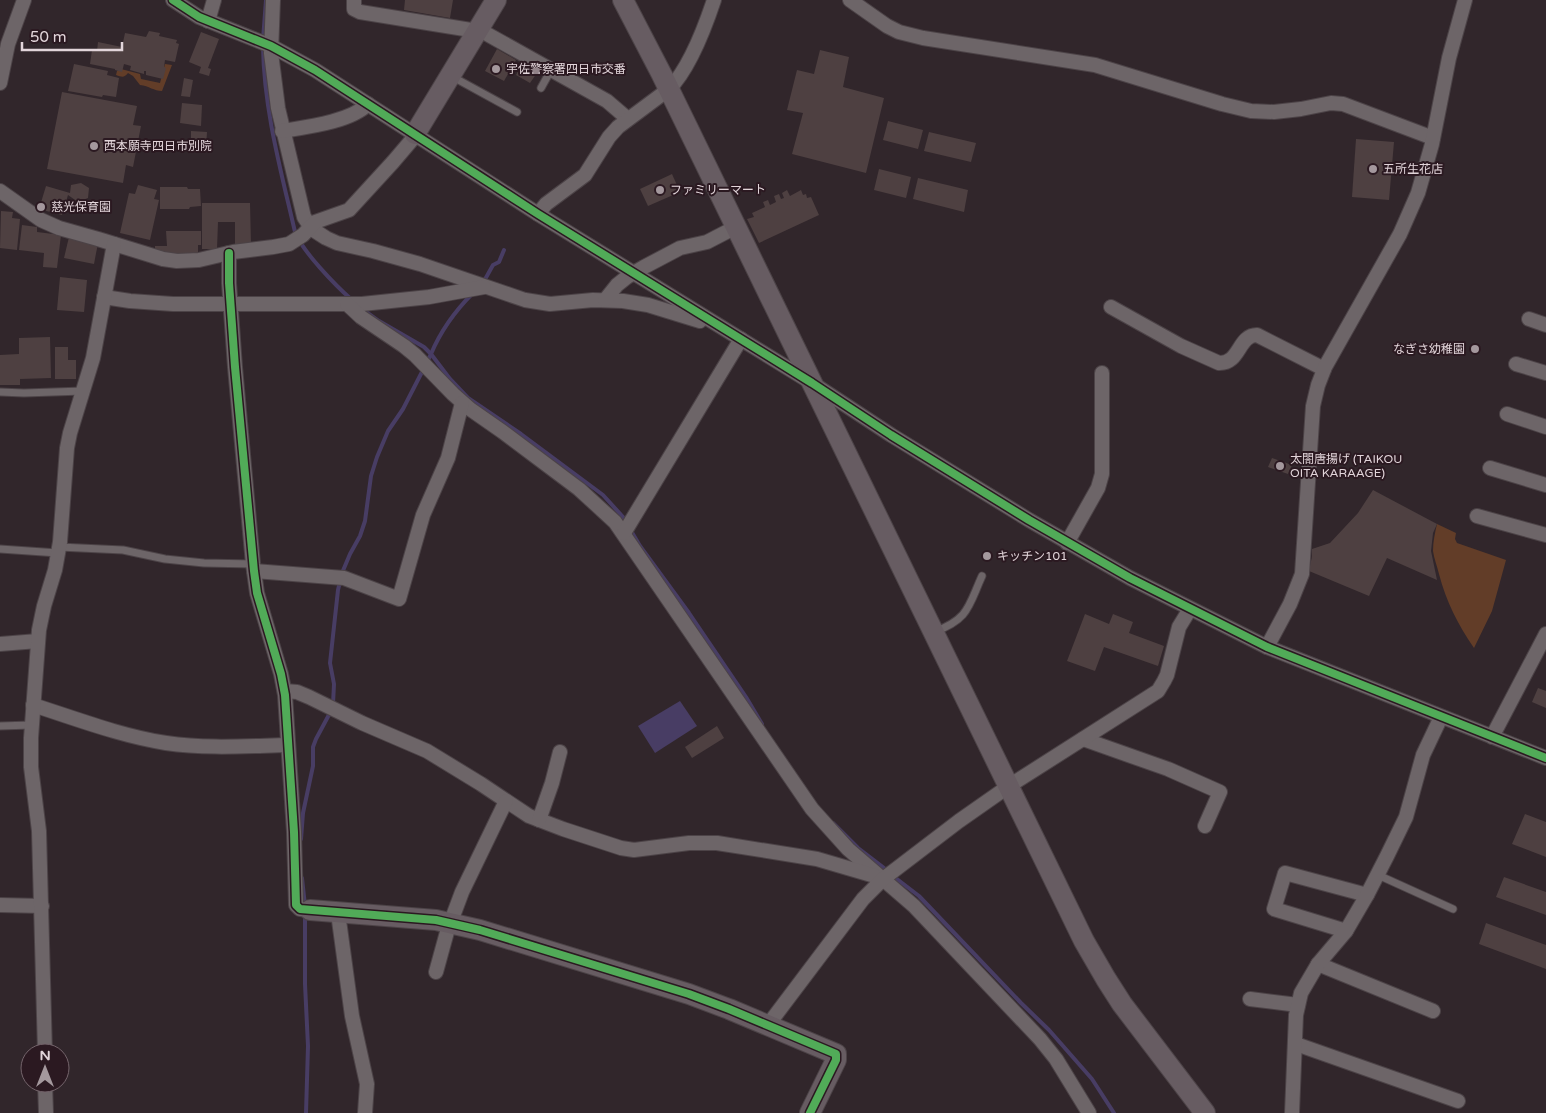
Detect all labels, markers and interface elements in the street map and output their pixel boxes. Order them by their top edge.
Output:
scale bar [22,20,122,52]
text: 50 m [30,28,67,46]
place label: 宇佐警察署四日市交番 [506,62,626,76]
marker: 宇佐警察署四日市交番 [490,63,502,75]
place label: 西本願寺四日市別院 [104,139,212,153]
marker: 西本願寺四日市別院 [88,140,100,152]
place label: 五所生花店 [1383,162,1443,176]
marker: 五所生花店 [1367,163,1379,175]
place label: ファミリーマート [670,183,766,197]
marker: ファミリーマート [654,184,666,196]
place label: 慈光保育園 [51,200,111,214]
marker: 慈光保育園 [35,201,47,213]
place label: なぎさ幼稚園 [1393,342,1465,356]
marker: なぎさ幼稚園 [1469,343,1481,355]
place label: 太閤唐揚げ (TAIKOU OITA KARAAGE) [1290,452,1402,480]
marker: 太閤唐揚げ (TAIKOU OITA KARAAGE) [1274,460,1286,472]
place label: キッチン101 [997,549,1068,563]
marker: キッチン101 [981,550,993,562]
north arrow [20,1043,70,1093]
text: N [39,1047,51,1064]

